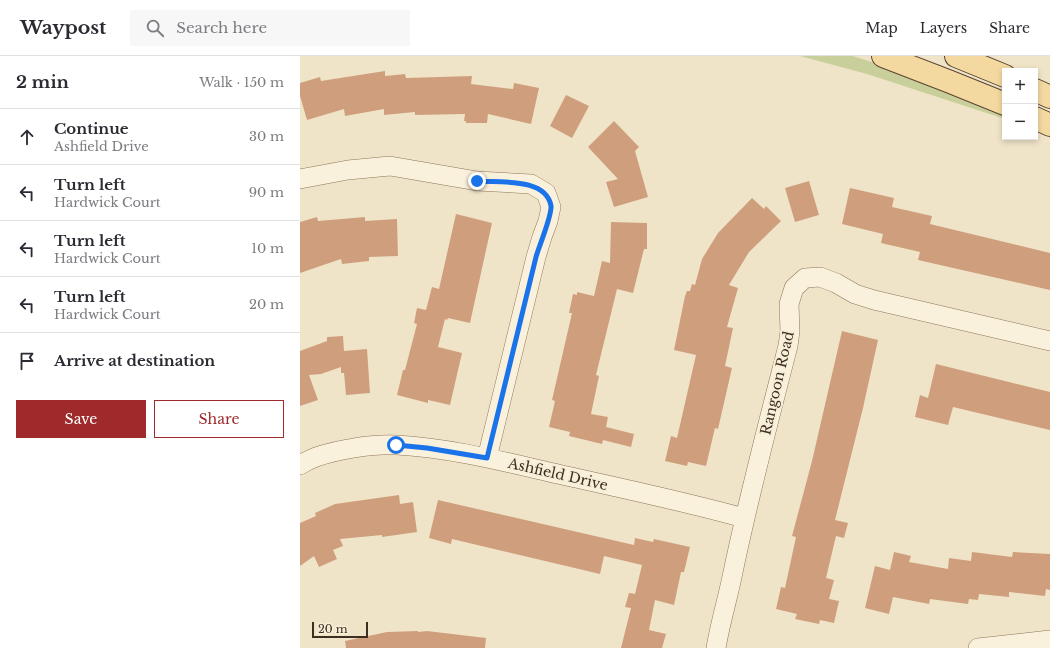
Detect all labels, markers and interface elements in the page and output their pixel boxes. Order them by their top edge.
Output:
search box [130,10,410,46]
text: Waypost [20,16,106,39]
icon: search [144,17,166,39]
text: Search here [176,18,267,37]
text: Map [865,19,898,37]
text: Layers [920,19,967,37]
text: Share [989,19,1030,37]
map controls [1002,68,1038,140]
button: + [1002,68,1038,104]
text: 2 min [16,72,69,93]
text: Walk · 150 m [199,74,284,91]
button: − [1002,104,1038,140]
text: Continue [54,119,129,138]
icon: ahead [16,126,38,148]
text: 30 m [249,128,284,145]
text: Ashfield Drive [54,138,149,155]
route end [468,172,486,190]
text: Turn left [54,175,125,194]
icon: left [16,182,38,204]
text: 90 m [249,184,284,201]
text: Hardwick Court [54,194,161,211]
text: Turn left [54,231,125,250]
icon: left [16,238,38,260]
text: 10 m [251,240,284,257]
text: Hardwick Court [54,250,161,267]
text: Turn left [54,287,125,306]
icon: left [16,294,38,316]
text: 20 m [249,296,284,313]
text: Hardwick Court [54,306,161,323]
street label: Rangoon Road [756,329,798,437]
icon: arrive [16,350,38,372]
text: Arrive at destination [54,351,215,370]
button: Save [16,400,146,438]
button: Share [154,400,284,438]
route start [387,436,405,454]
street label: Ashfield Drive [505,454,610,494]
scale bar [312,620,368,639]
text: 20 m [318,622,348,636]

